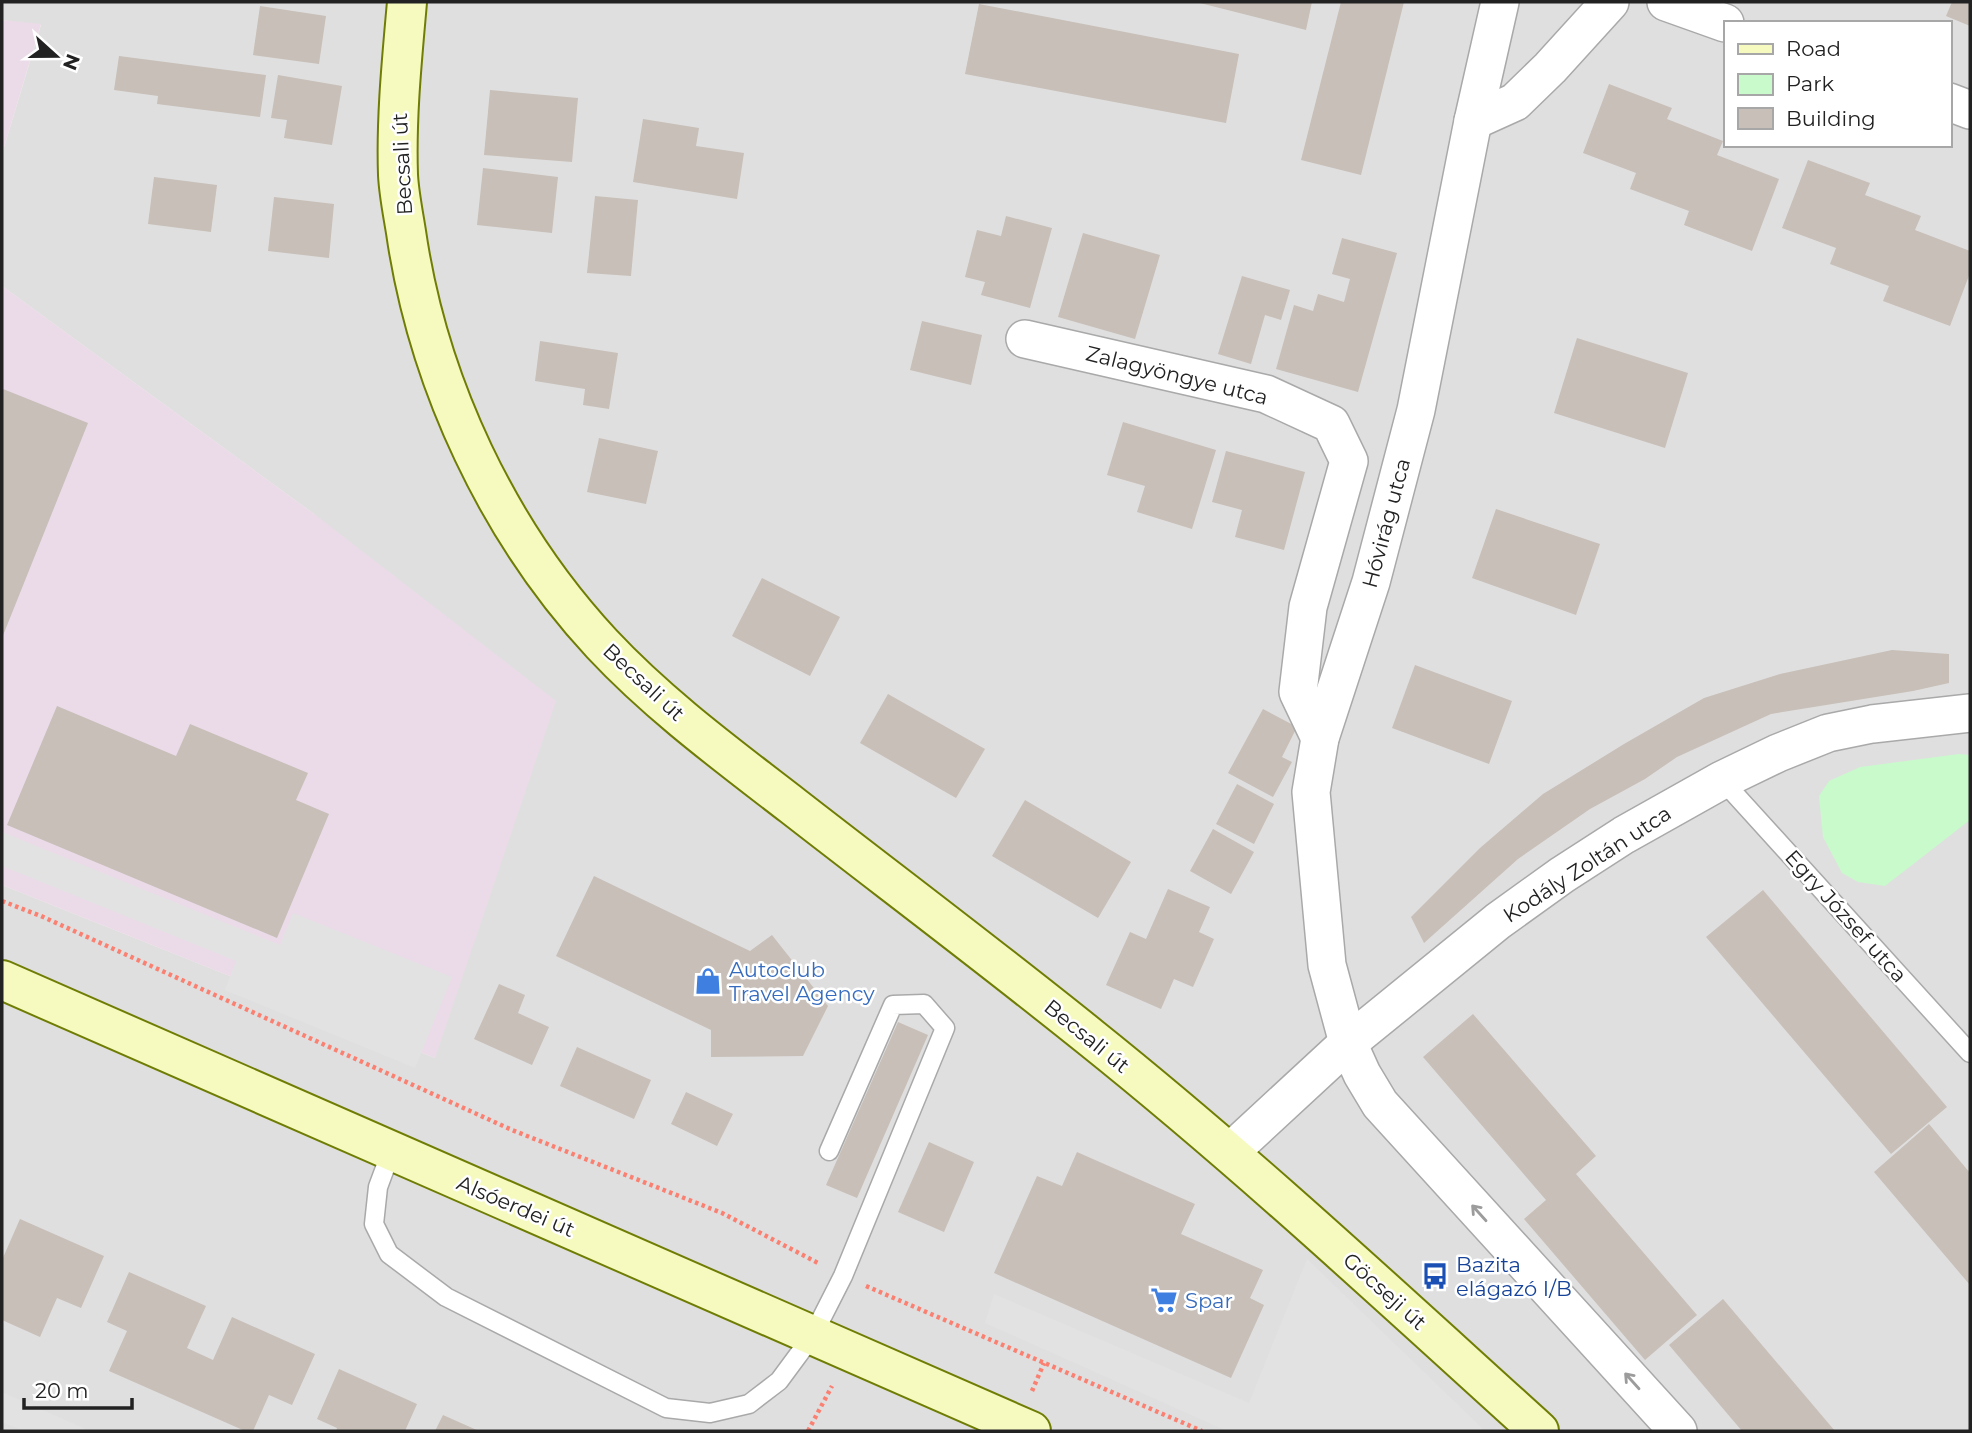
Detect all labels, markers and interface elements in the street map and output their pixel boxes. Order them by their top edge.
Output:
north arrow [21,21,91,91]
legend [1724,21,1951,147]
text: Road [1786,36,1841,61]
text: N [58,51,85,73]
text: Park [1786,71,1834,96]
text: Building [1786,106,1876,131]
street label: Becsali út [387,112,417,216]
street label: Zalagyöngye utca [1083,340,1271,410]
street label: Hóvirág utca [1357,455,1415,591]
street label: Becsali út [598,638,690,726]
street label: Kodály Zoltán utca [1498,800,1676,928]
street label: Egry József utca [1780,845,1912,987]
place label: Autoclub Travel Agency [729,957,875,1006]
shop icon: Autoclub Travel Agency [693,966,723,996]
street label: Becsali út [1039,994,1135,1078]
street label: Alsóerdei út [453,1170,579,1242]
one-way arrow [1471,1204,1487,1222]
street label: Göcseji út [1338,1247,1432,1335]
place label: Bazita elágazó I/B [1456,1252,1572,1301]
bus stop icon: Bazita elágazó I/B [1420,1261,1450,1291]
supermarket icon: Spar [1149,1285,1179,1315]
place label: Spar [1185,1288,1233,1313]
scale bar [24,1366,133,1410]
one-way arrow [1623,1373,1640,1390]
text: 20 m [35,1378,89,1403]

